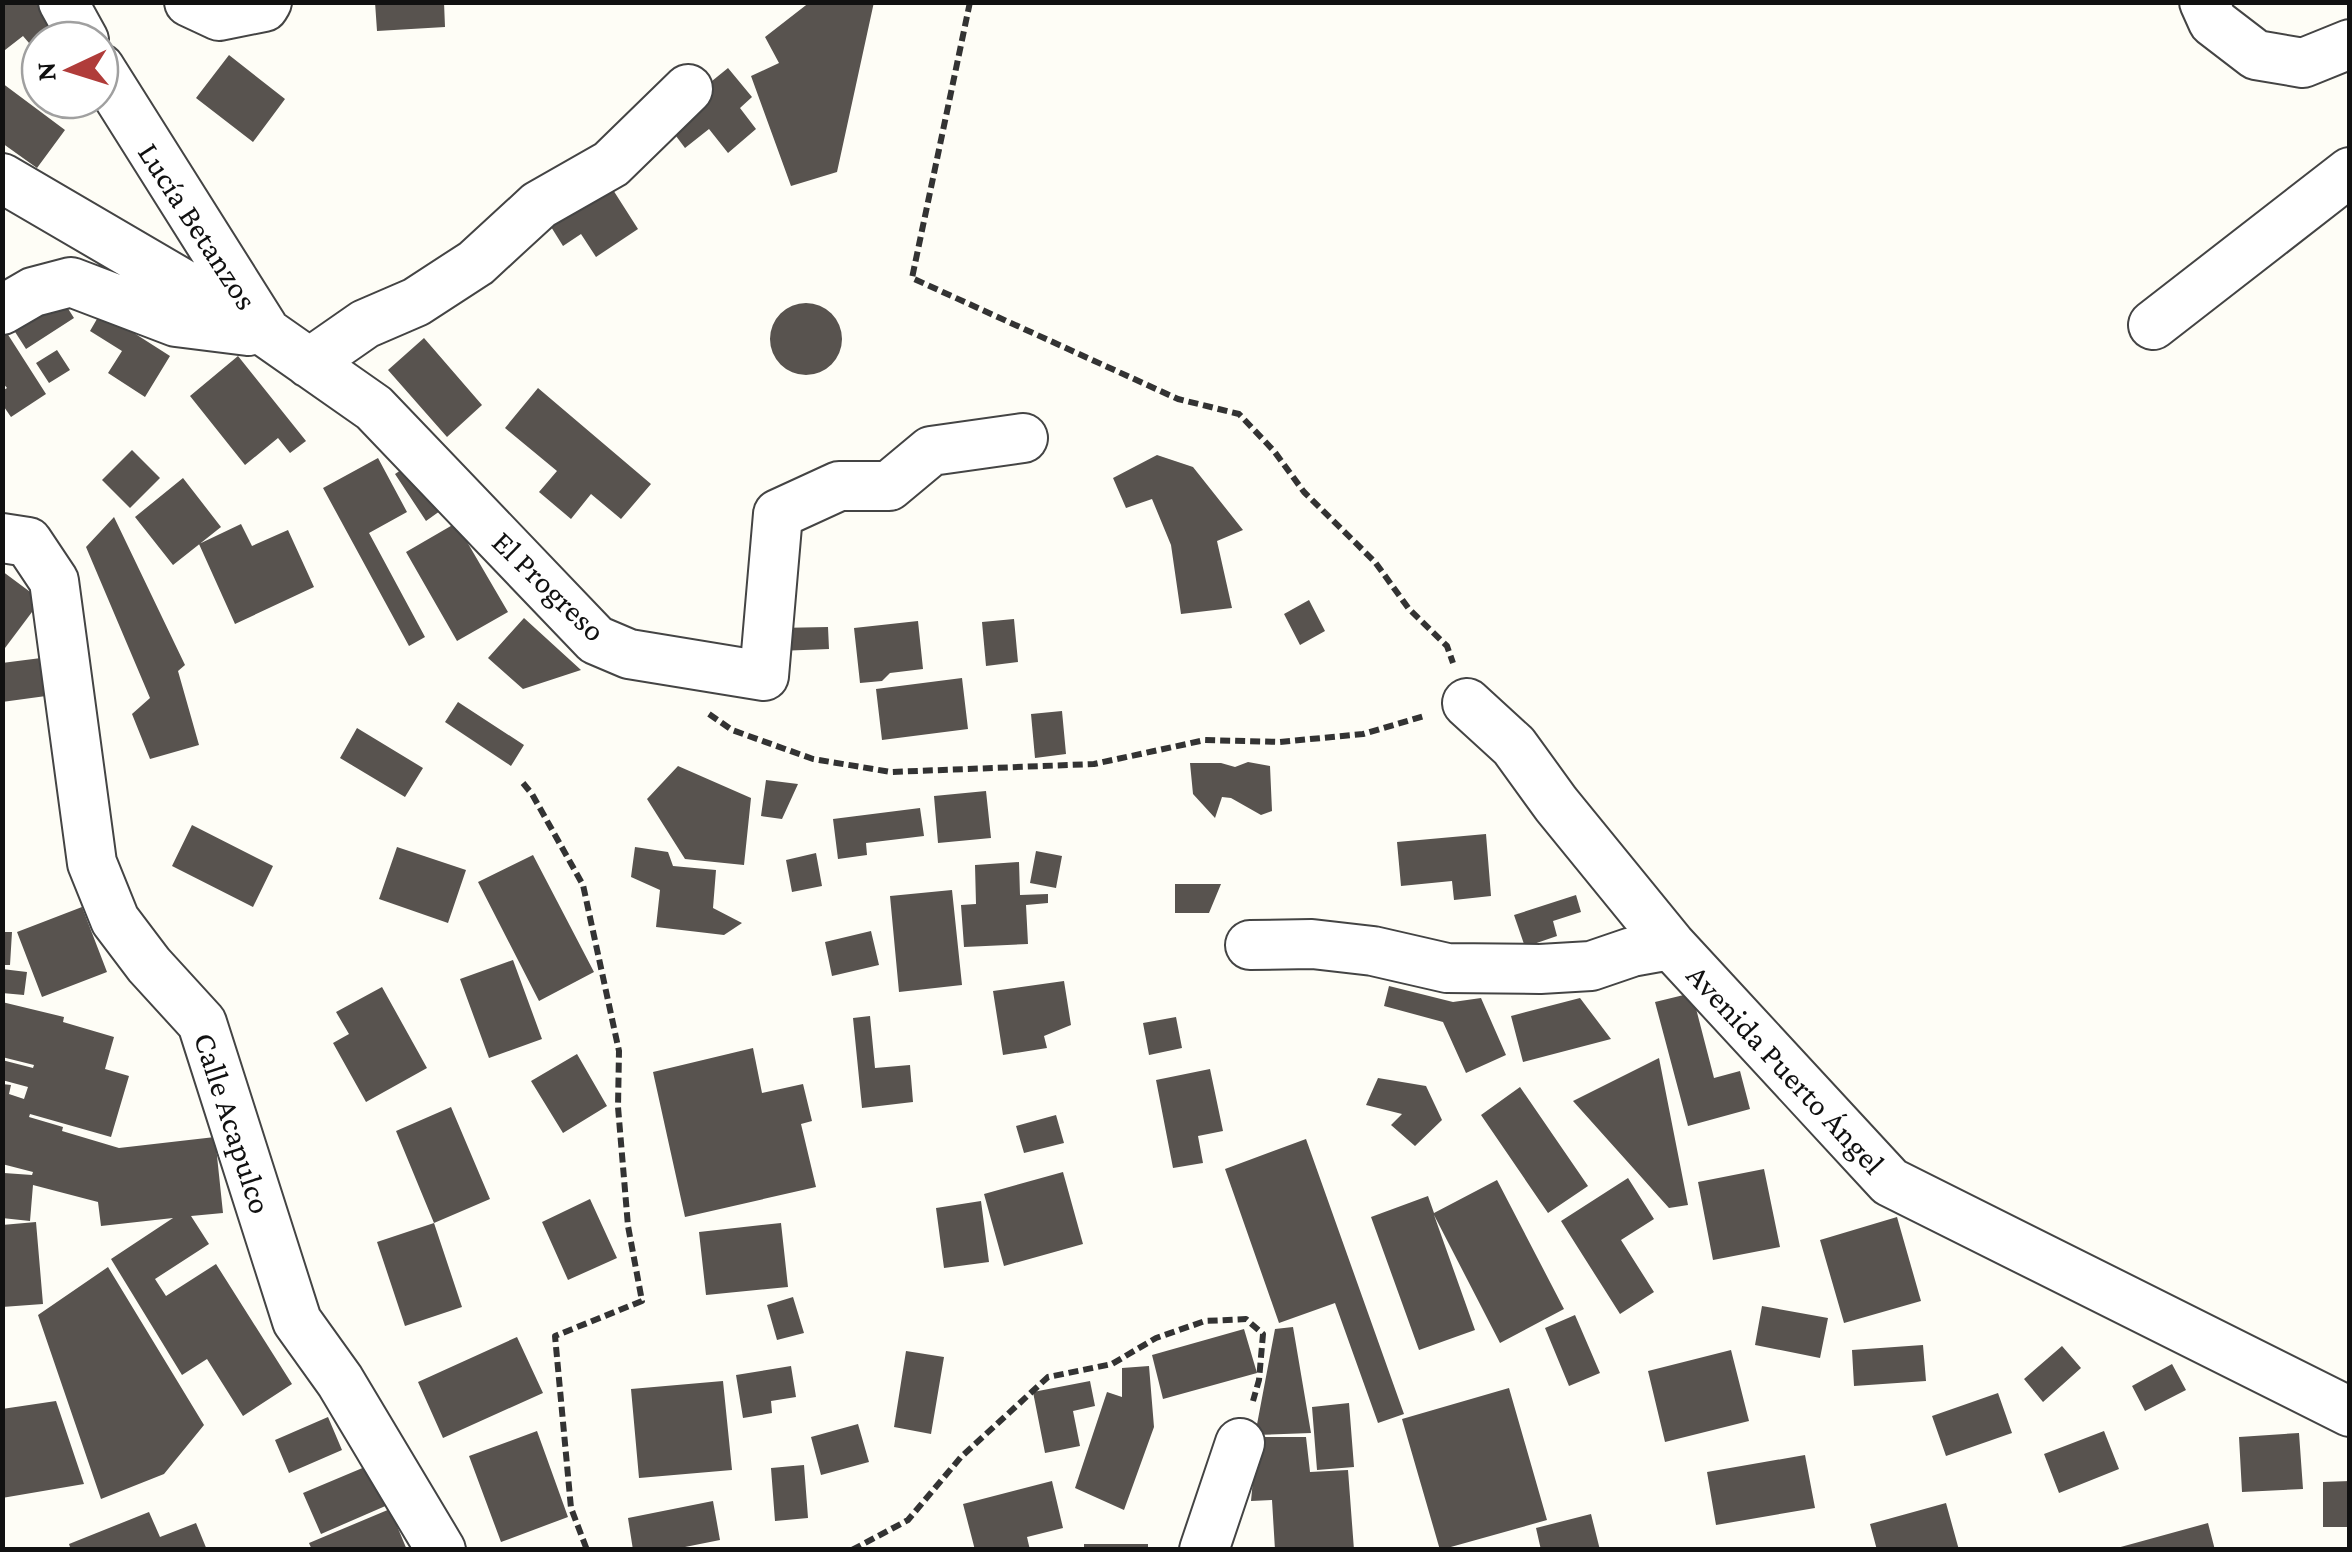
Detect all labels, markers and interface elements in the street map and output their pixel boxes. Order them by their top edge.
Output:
north arrow [20,20,120,120]
text: N [29,61,62,82]
street label: Lucía Betanzos [131,136,265,316]
street label: El Progreso [485,523,613,649]
street label: Avenida Puerto Ángel [1680,957,1892,1181]
street label: Calle Acapulco [187,1028,279,1218]

